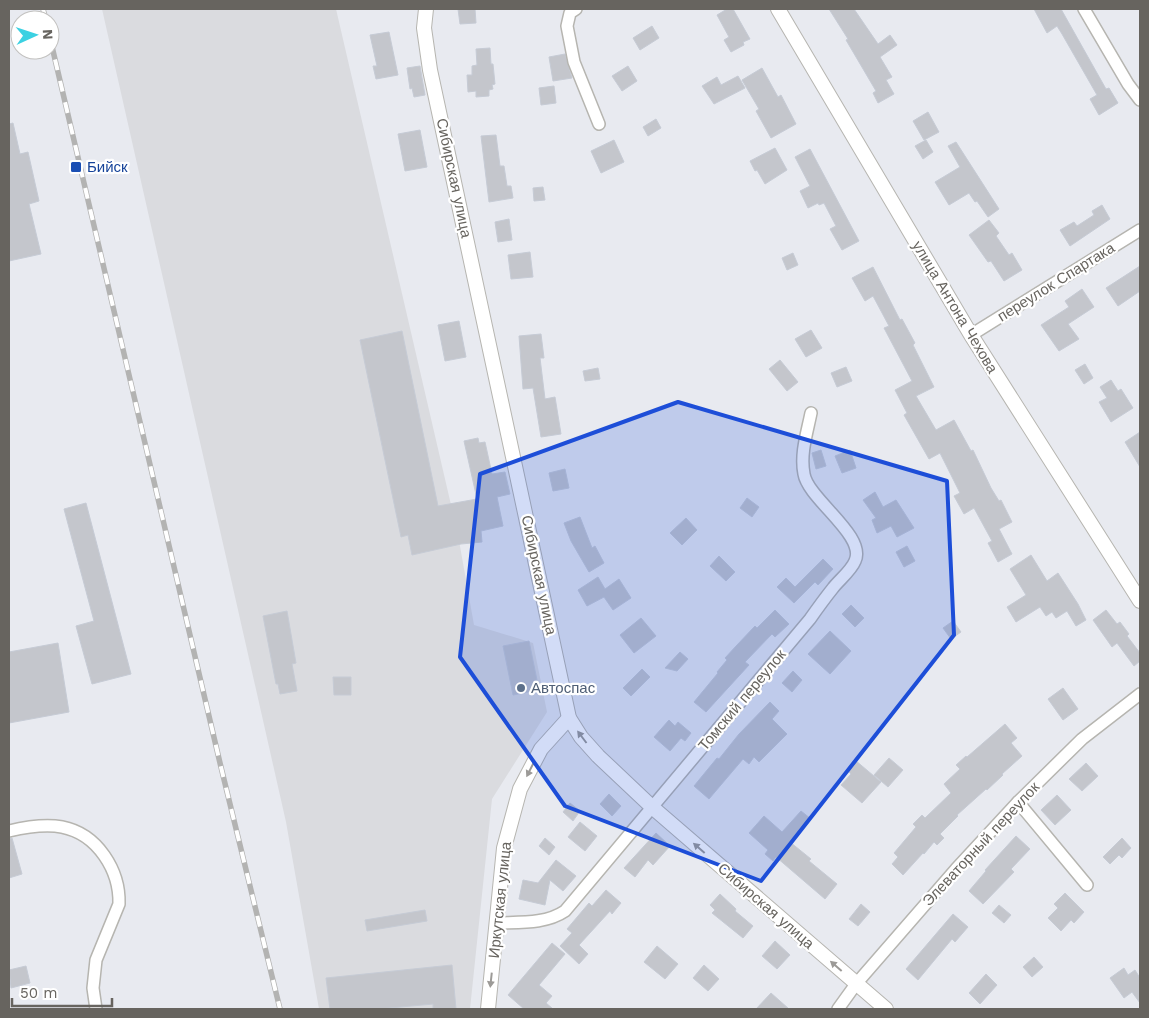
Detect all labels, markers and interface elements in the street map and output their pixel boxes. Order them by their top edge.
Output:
north arrow [10,10,60,60]
text: N [40,29,56,40]
street label: Сибирская улица [433,117,476,240]
place label: Бийск [87,158,128,176]
marker: Бийск [69,160,83,174]
street label: улица Антона Чехова [908,238,1002,377]
street label: переулок Спартака [994,238,1118,325]
street label: Сибирская улица [518,514,561,637]
street label: Томский переулок [694,645,790,754]
place label: Автоспас [531,679,596,697]
marker: Автоспас [515,682,527,694]
one-way arrow [576,731,587,744]
one-way arrow [526,763,534,778]
street label: Элеваторный переулок [919,778,1043,910]
street label: Иркутская улица [485,840,515,959]
one-way arrow [694,842,706,854]
street label: Сибирская улица [714,859,818,953]
one-way arrow [829,960,842,971]
one-way arrow [487,972,495,988]
scale bar [12,976,112,1008]
text: 50 m [20,984,57,1002]

